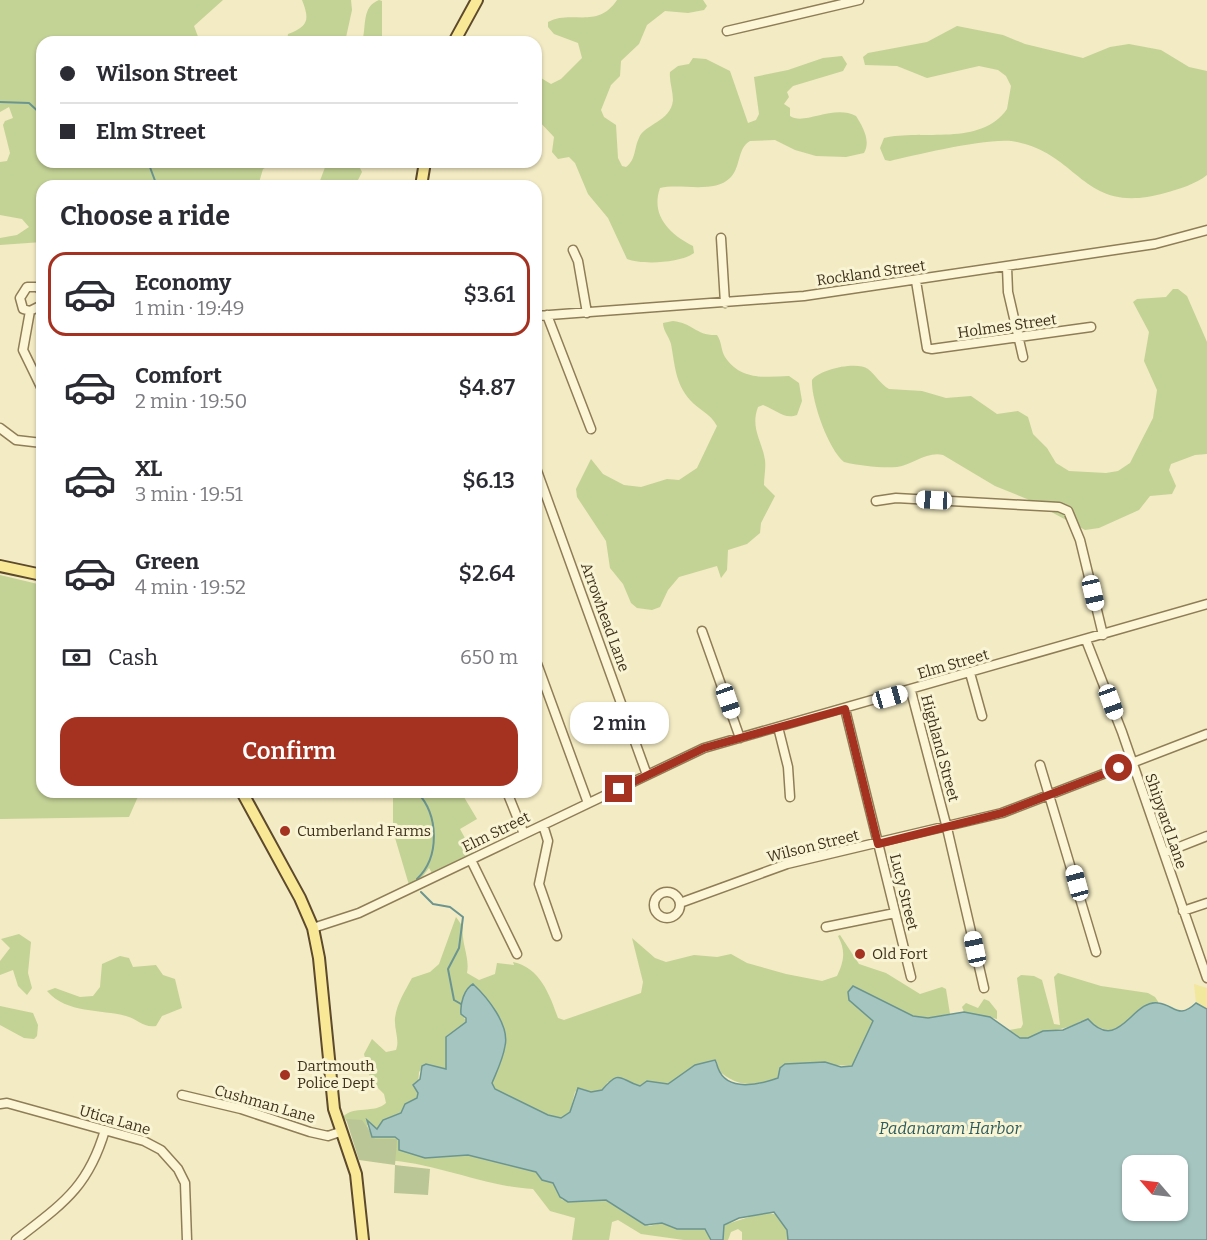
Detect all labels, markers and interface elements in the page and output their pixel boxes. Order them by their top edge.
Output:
text: Wilson Street [96,60,238,87]
text: Elm Street [96,118,206,145]
text: Choose a ride [60,200,230,232]
street label: Rockland Street [815,256,927,290]
icon: car [63,267,117,321]
text: Economy [135,269,231,296]
text: $3.61 [463,281,515,308]
text: 1 min · 19:49 [135,296,245,320]
street label: Holmes Street [956,310,1058,342]
icon: car [63,360,117,414]
text: Comfort [135,362,222,389]
text: $4.87 [459,374,515,401]
text: 2 min · 19:50 [135,389,247,413]
icon: car [63,453,117,507]
text: XL [135,455,162,482]
text: $6.13 [462,467,515,494]
text: 3 min · 19:51 [135,482,243,506]
car [916,490,952,510]
icon: car [63,546,117,600]
text: Green [135,548,199,575]
text: $2.64 [458,560,515,587]
street label: Arrowhead Lane [577,560,633,674]
car [1080,573,1106,613]
text: 4 min · 19:52 [135,575,246,599]
icon: cash [60,641,93,674]
text: Cash [108,644,158,671]
text: 650 m [460,645,518,669]
street label: Elm Street [915,645,991,683]
car [714,681,742,721]
car [1096,682,1126,722]
car [870,683,910,711]
street label: Highland Street [917,693,963,804]
callout: 2 min [570,702,668,744]
text: 2 min [593,711,646,735]
button: Confirm [60,717,518,786]
route start [1105,754,1132,781]
street label: Shipyard Lane [1141,771,1191,871]
route end [605,775,632,802]
street label: Elm Street [459,808,533,856]
place label: Cumberland Farms [297,822,431,840]
marker: Cumberland Farms [278,824,292,838]
street label: Wilson Street [765,826,861,866]
street label: Lucy Street [886,852,922,933]
car [1064,863,1090,903]
car [962,930,988,968]
place label: Old Fort [872,945,928,963]
marker: Old Fort [853,947,867,961]
place label: Dartmouth Police Dept [297,1057,376,1092]
marker: Dartmouth Police Dept [278,1068,292,1082]
street label: Cushman Lane [213,1081,317,1127]
street label: Utica Lane [77,1101,153,1139]
water label: Padanaram Harbor [879,1119,1022,1138]
north arrow [1122,1155,1188,1221]
map controls [1122,1155,1188,1221]

